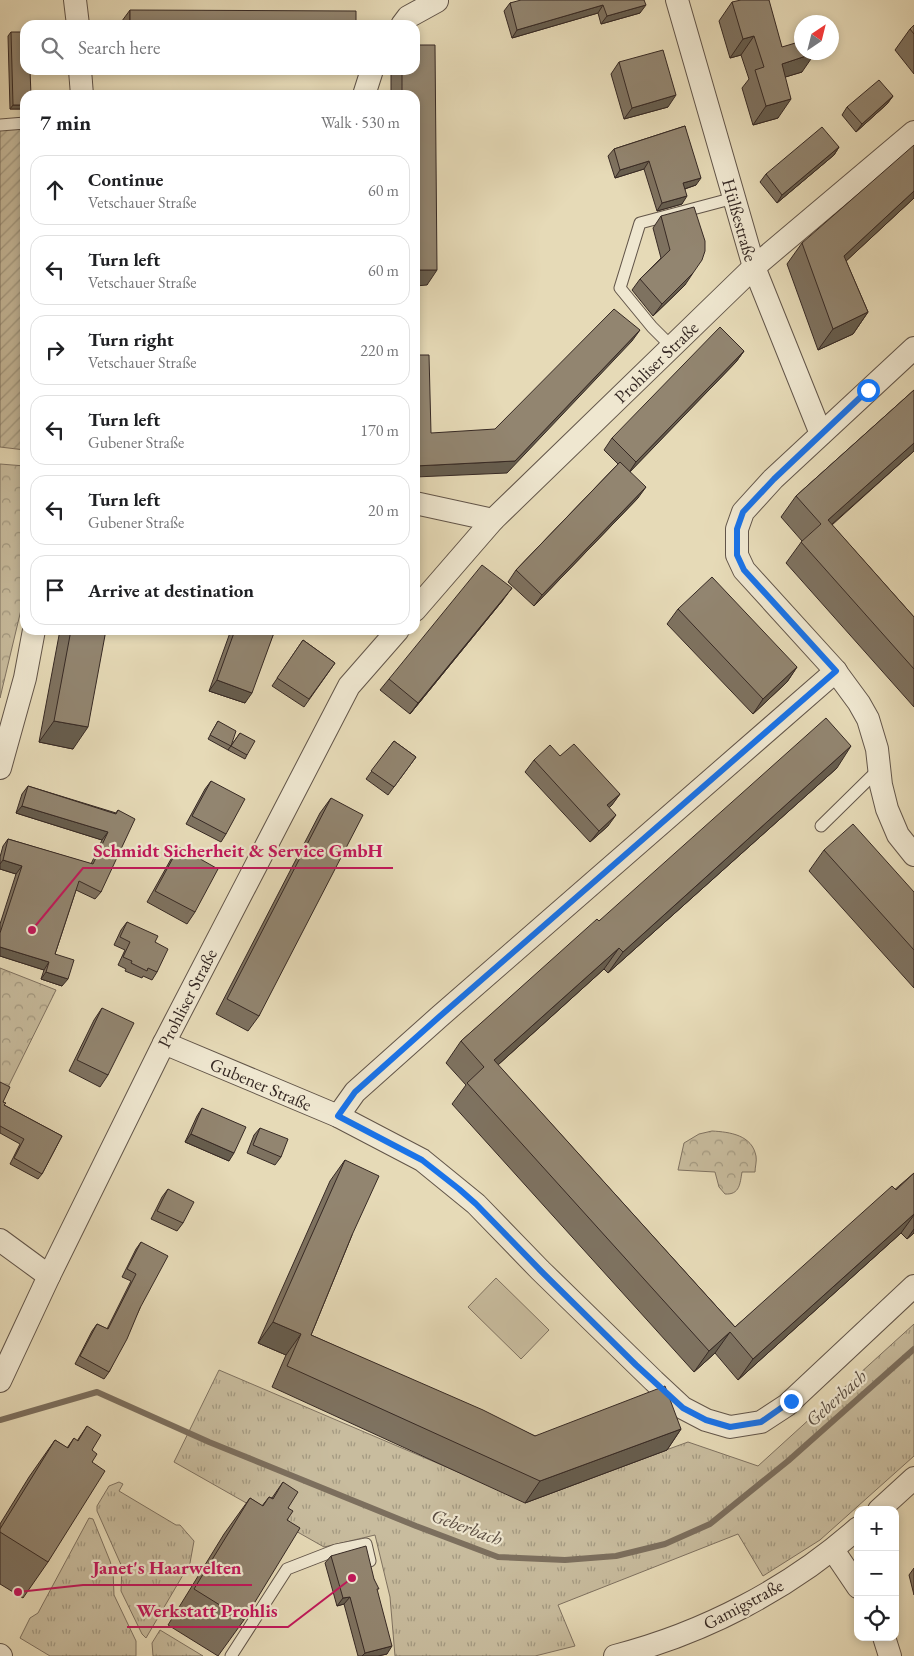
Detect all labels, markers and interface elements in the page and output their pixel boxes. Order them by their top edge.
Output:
north arrow [794,15,839,60]
search box [20,20,420,75]
icon: search [38,34,66,62]
text: Search here [78,35,160,60]
text: 7 min [40,109,91,136]
text: Walk · 530 m [321,112,400,133]
text: Continue [88,167,163,192]
icon: ahead [41,176,69,204]
street label: Hülßestraße [717,176,763,264]
text: 60 m [368,180,399,201]
text: Vetschauer Straße [88,192,196,213]
text: Turn left [88,247,160,272]
icon: left [41,256,69,284]
text: 60 m [368,260,399,281]
text: Vetschauer Straße [88,272,196,293]
street label: Prohliser Straße [609,316,703,408]
text: Turn right [88,327,174,352]
icon: right [41,336,69,364]
text: 220 m [360,340,399,361]
text: Vetschauer Straße [88,352,196,373]
route start [857,379,880,402]
text: Turn left [88,407,160,432]
icon: left [41,416,69,444]
text: 170 m [360,420,399,441]
text: Gubener Straße [88,432,184,453]
text: Turn left [88,487,160,512]
icon: left [41,496,69,524]
text: 20 m [368,500,399,521]
text: Gubener Straße [88,512,184,533]
icon: arrive [41,576,69,604]
text: Arrive at destination [88,578,254,603]
callout: Schmidt Sicherheit & Service GmbH [83,834,393,868]
text: Schmidt Sicherheit & Service GmbH [93,838,383,863]
street label: Prohliser Straße [152,945,222,1051]
street label: Gubener Straße [207,1052,315,1116]
water label: Geberbach [800,1364,872,1432]
route end [780,1390,803,1413]
water label: Geberbach [428,1503,506,1551]
map controls [854,1506,899,1641]
button: + [854,1506,899,1551]
callout: Janet's Haarwelten [83,1551,252,1585]
button: − [854,1551,899,1596]
text: Janet's Haarwelten [90,1555,242,1580]
street label: Gamigstraße [699,1573,787,1635]
callout: Werkstatt Prohlis [127,1593,288,1627]
button: locate [854,1596,899,1641]
text: Werkstatt Prohlis [136,1598,278,1623]

